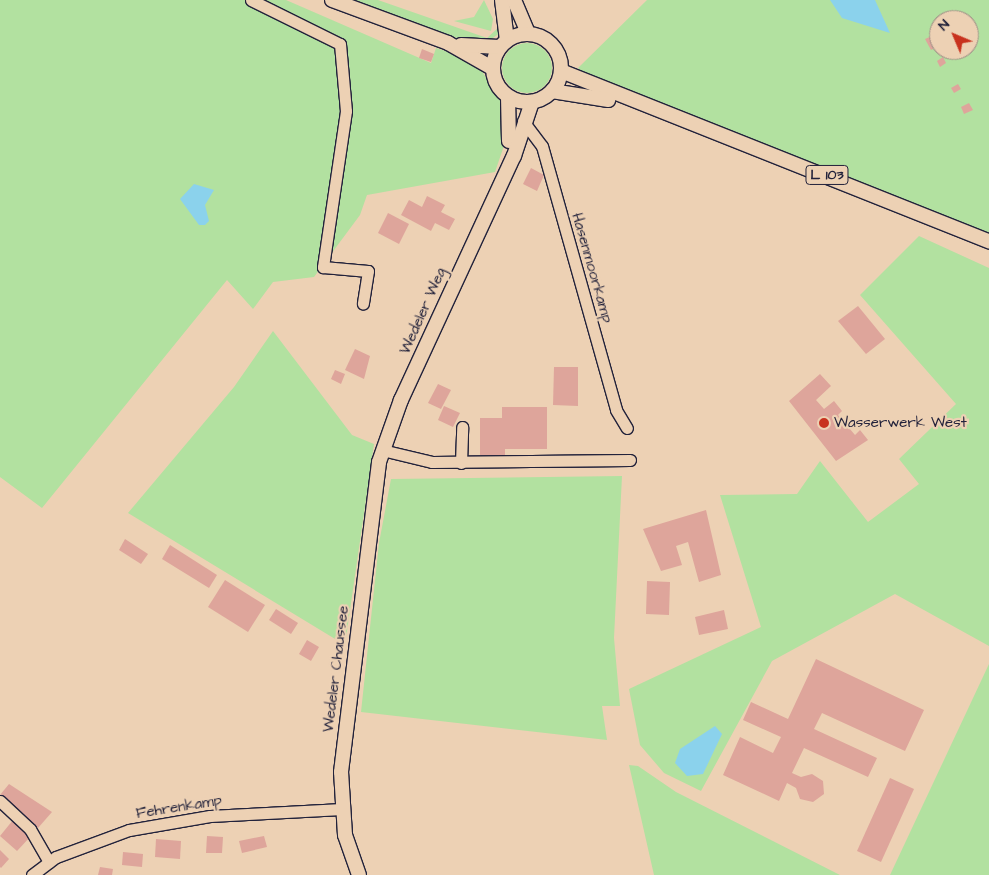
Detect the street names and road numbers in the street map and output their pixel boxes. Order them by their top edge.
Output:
road number: L 103 [804,164,850,186]
street label: Hasenmoorkamp [568,211,616,325]
street label: Wedeler Weg [396,265,450,357]
street label: Wedeler Chaussee [319,605,353,733]
street label: Fehrenkamp [135,791,223,823]

